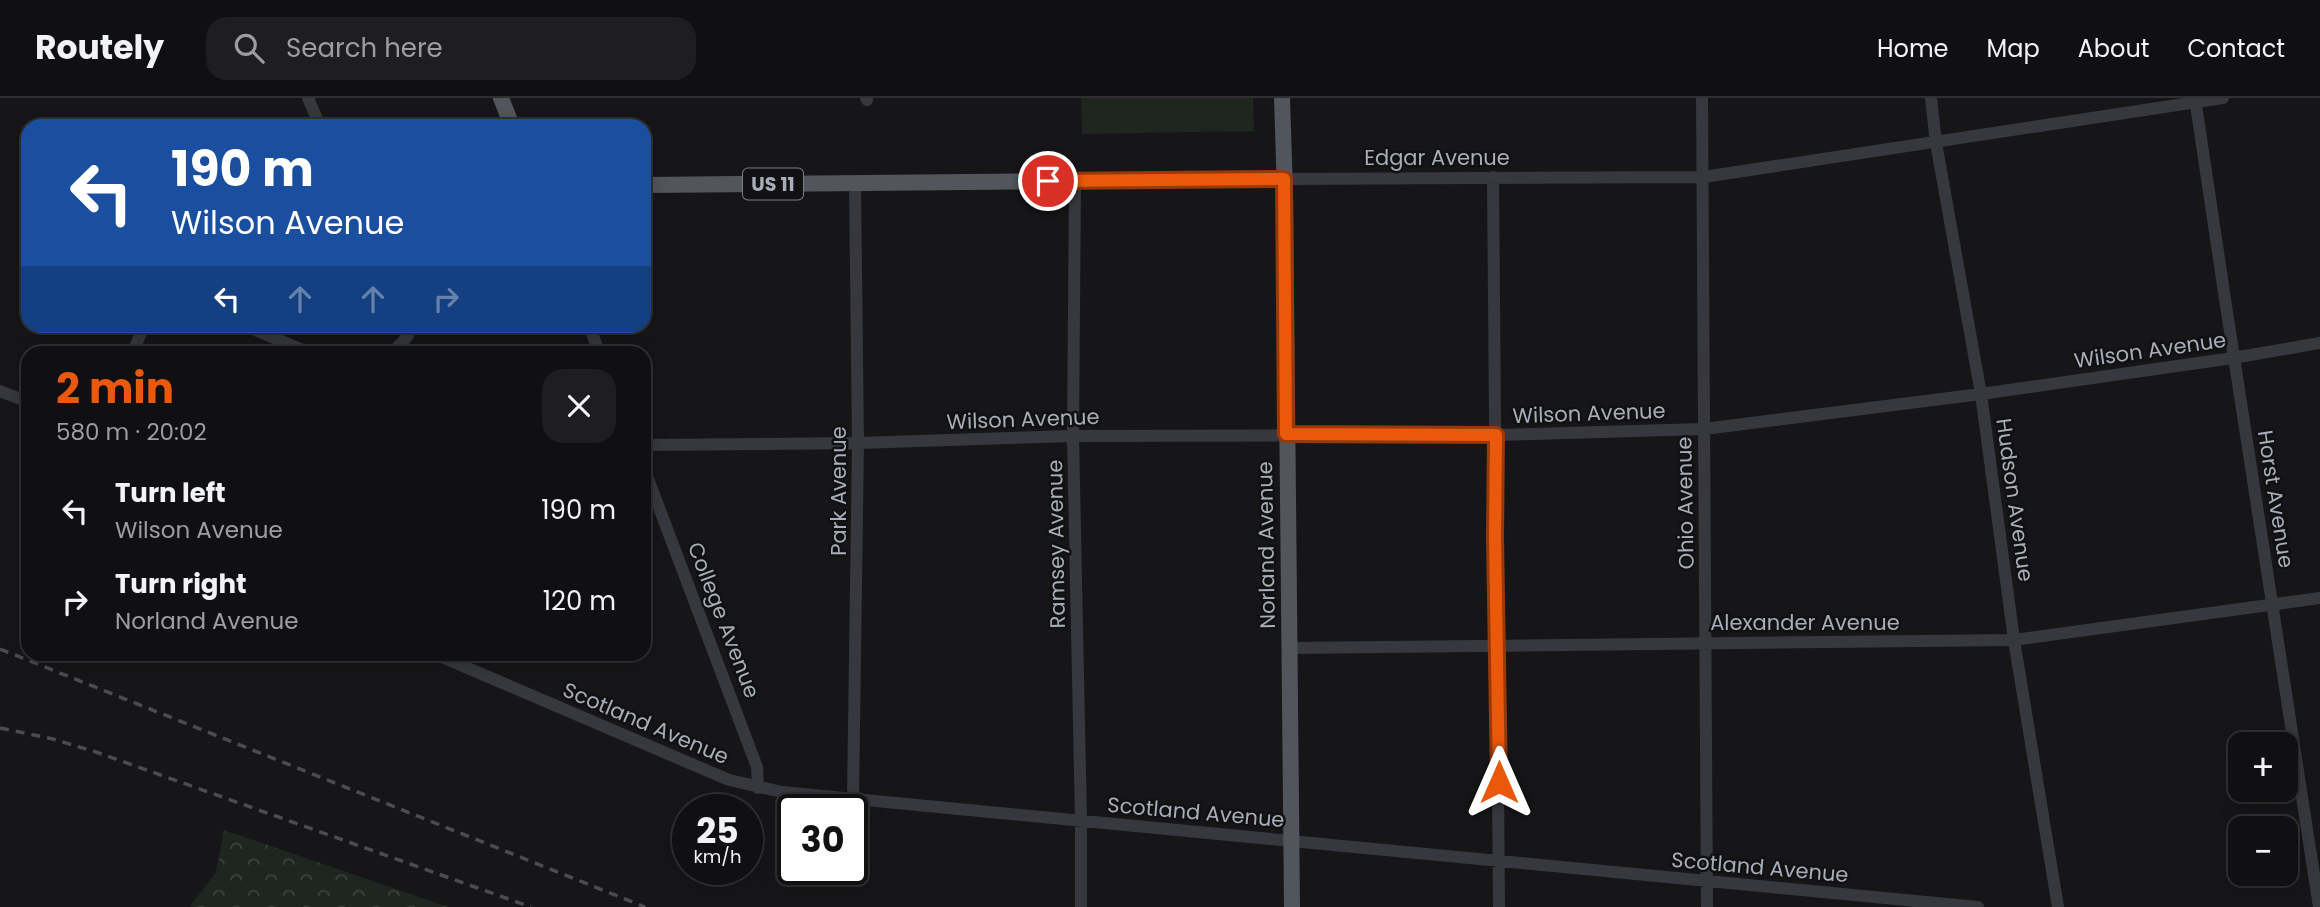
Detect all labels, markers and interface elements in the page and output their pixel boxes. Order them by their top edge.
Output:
search box [206,17,696,80]
text: Routely [35,24,164,71]
icon: search [230,29,268,67]
text: Search here [286,30,443,66]
text: Home [1877,32,1949,65]
text: Map [1987,32,2040,65]
text: About [2078,32,2149,65]
text: Contact [2187,32,2285,65]
text: 190 m [171,135,314,203]
street label: Edgar Avenue [1364,143,1510,172]
icon: left [56,147,147,238]
pin [1018,151,1078,211]
icon: arrive [1029,162,1067,200]
road number: US 11 [743,169,803,200]
text: Wilson Avenue [171,200,404,245]
icon: left [208,280,246,318]
icon: ahead [281,280,319,318]
icon: ahead [354,280,392,318]
icon: right [427,280,465,318]
street label: Wilson Avenue [2072,325,2228,375]
text: 2 min [56,359,174,418]
button: close [542,369,616,443]
street label: Wilson Avenue [1512,396,1666,430]
street label: Wilson Avenue [946,402,1100,436]
text: 580 m · 20:02 [56,416,207,448]
street label: Hudson Avenue [1989,417,2041,583]
street label: Park Avenue [824,426,853,556]
street label: Horst Avenue [2251,428,2301,570]
street label: Ohio Avenue [1669,436,1701,570]
street label: Ramsey Avenue [1040,459,1072,629]
street label: Norland Avenue [1250,461,1282,629]
text: Turn left [115,475,226,511]
icon: left [56,492,94,530]
text: 190 m [541,492,616,528]
text: Wilson Avenue [115,514,283,546]
street label: College Avenue [681,538,767,702]
text: Turn right [115,566,247,602]
icon: right [56,583,94,621]
text: 120 m [543,583,616,619]
text: Norland Avenue [115,605,298,637]
street label: Alexander Avenue [1710,608,1900,637]
street label: Scotland Avenue [559,675,733,771]
map controls [2228,732,2298,886]
button: + [2228,732,2298,802]
position arrow [1462,745,1536,819]
street label: Scotland Avenue [1106,790,1286,834]
speed limit sign: 30 [777,794,868,885]
text: 25 [696,806,739,855]
button: − [2228,816,2298,886]
text: km/h [694,844,741,869]
street label: Scotland Avenue [1670,845,1850,889]

